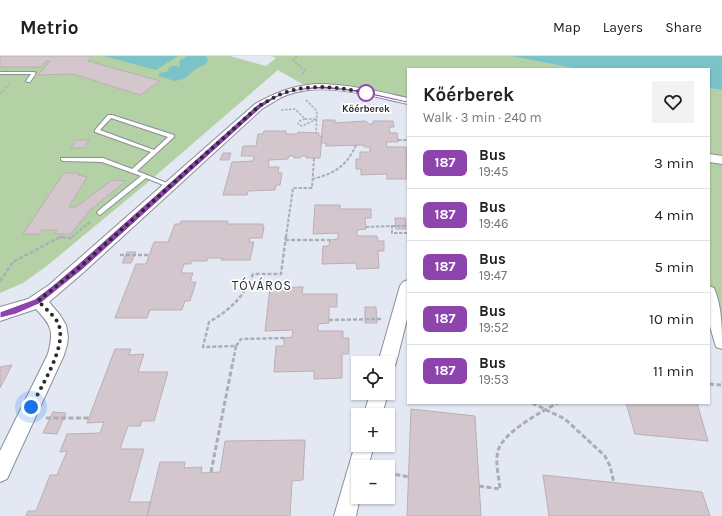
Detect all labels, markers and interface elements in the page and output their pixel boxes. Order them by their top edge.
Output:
text: Metrio [20,17,79,39]
text: Map [553,19,581,36]
text: Layers [603,19,643,36]
text: Share [665,19,702,36]
button: heart [652,81,694,123]
marker: Kőérberek [357,84,375,102]
text: Kőérberek [423,84,514,106]
place label: Kőérberek [342,103,390,115]
text: Walk · 3 min · 240 m [423,110,542,125]
text: Bus [479,146,506,164]
text: 187 [434,154,456,171]
text: 3 min [654,154,694,172]
text: 19:45 [479,164,508,179]
text: Bus [479,198,506,216]
text: 187 [434,206,456,223]
text: 4 min [655,206,694,224]
text: 19:46 [479,216,509,231]
text: Bus [479,250,506,268]
text: 187 [434,258,456,275]
text: 5 min [654,258,694,276]
text: 19:47 [479,268,507,283]
district label: TÓVÁROS [232,276,292,293]
text: Bus [479,302,506,320]
text: 187 [434,310,456,327]
text: 10 min [649,310,694,328]
text: 19:52 [479,320,509,335]
text: Bus [479,354,506,372]
map controls [351,356,395,504]
button: locate [351,356,395,400]
text: 187 [434,362,456,379]
text: 11 min [653,362,694,380]
text: 19:53 [479,372,509,387]
your location [21,397,41,417]
button: + [351,408,395,452]
button: − [351,460,395,504]

